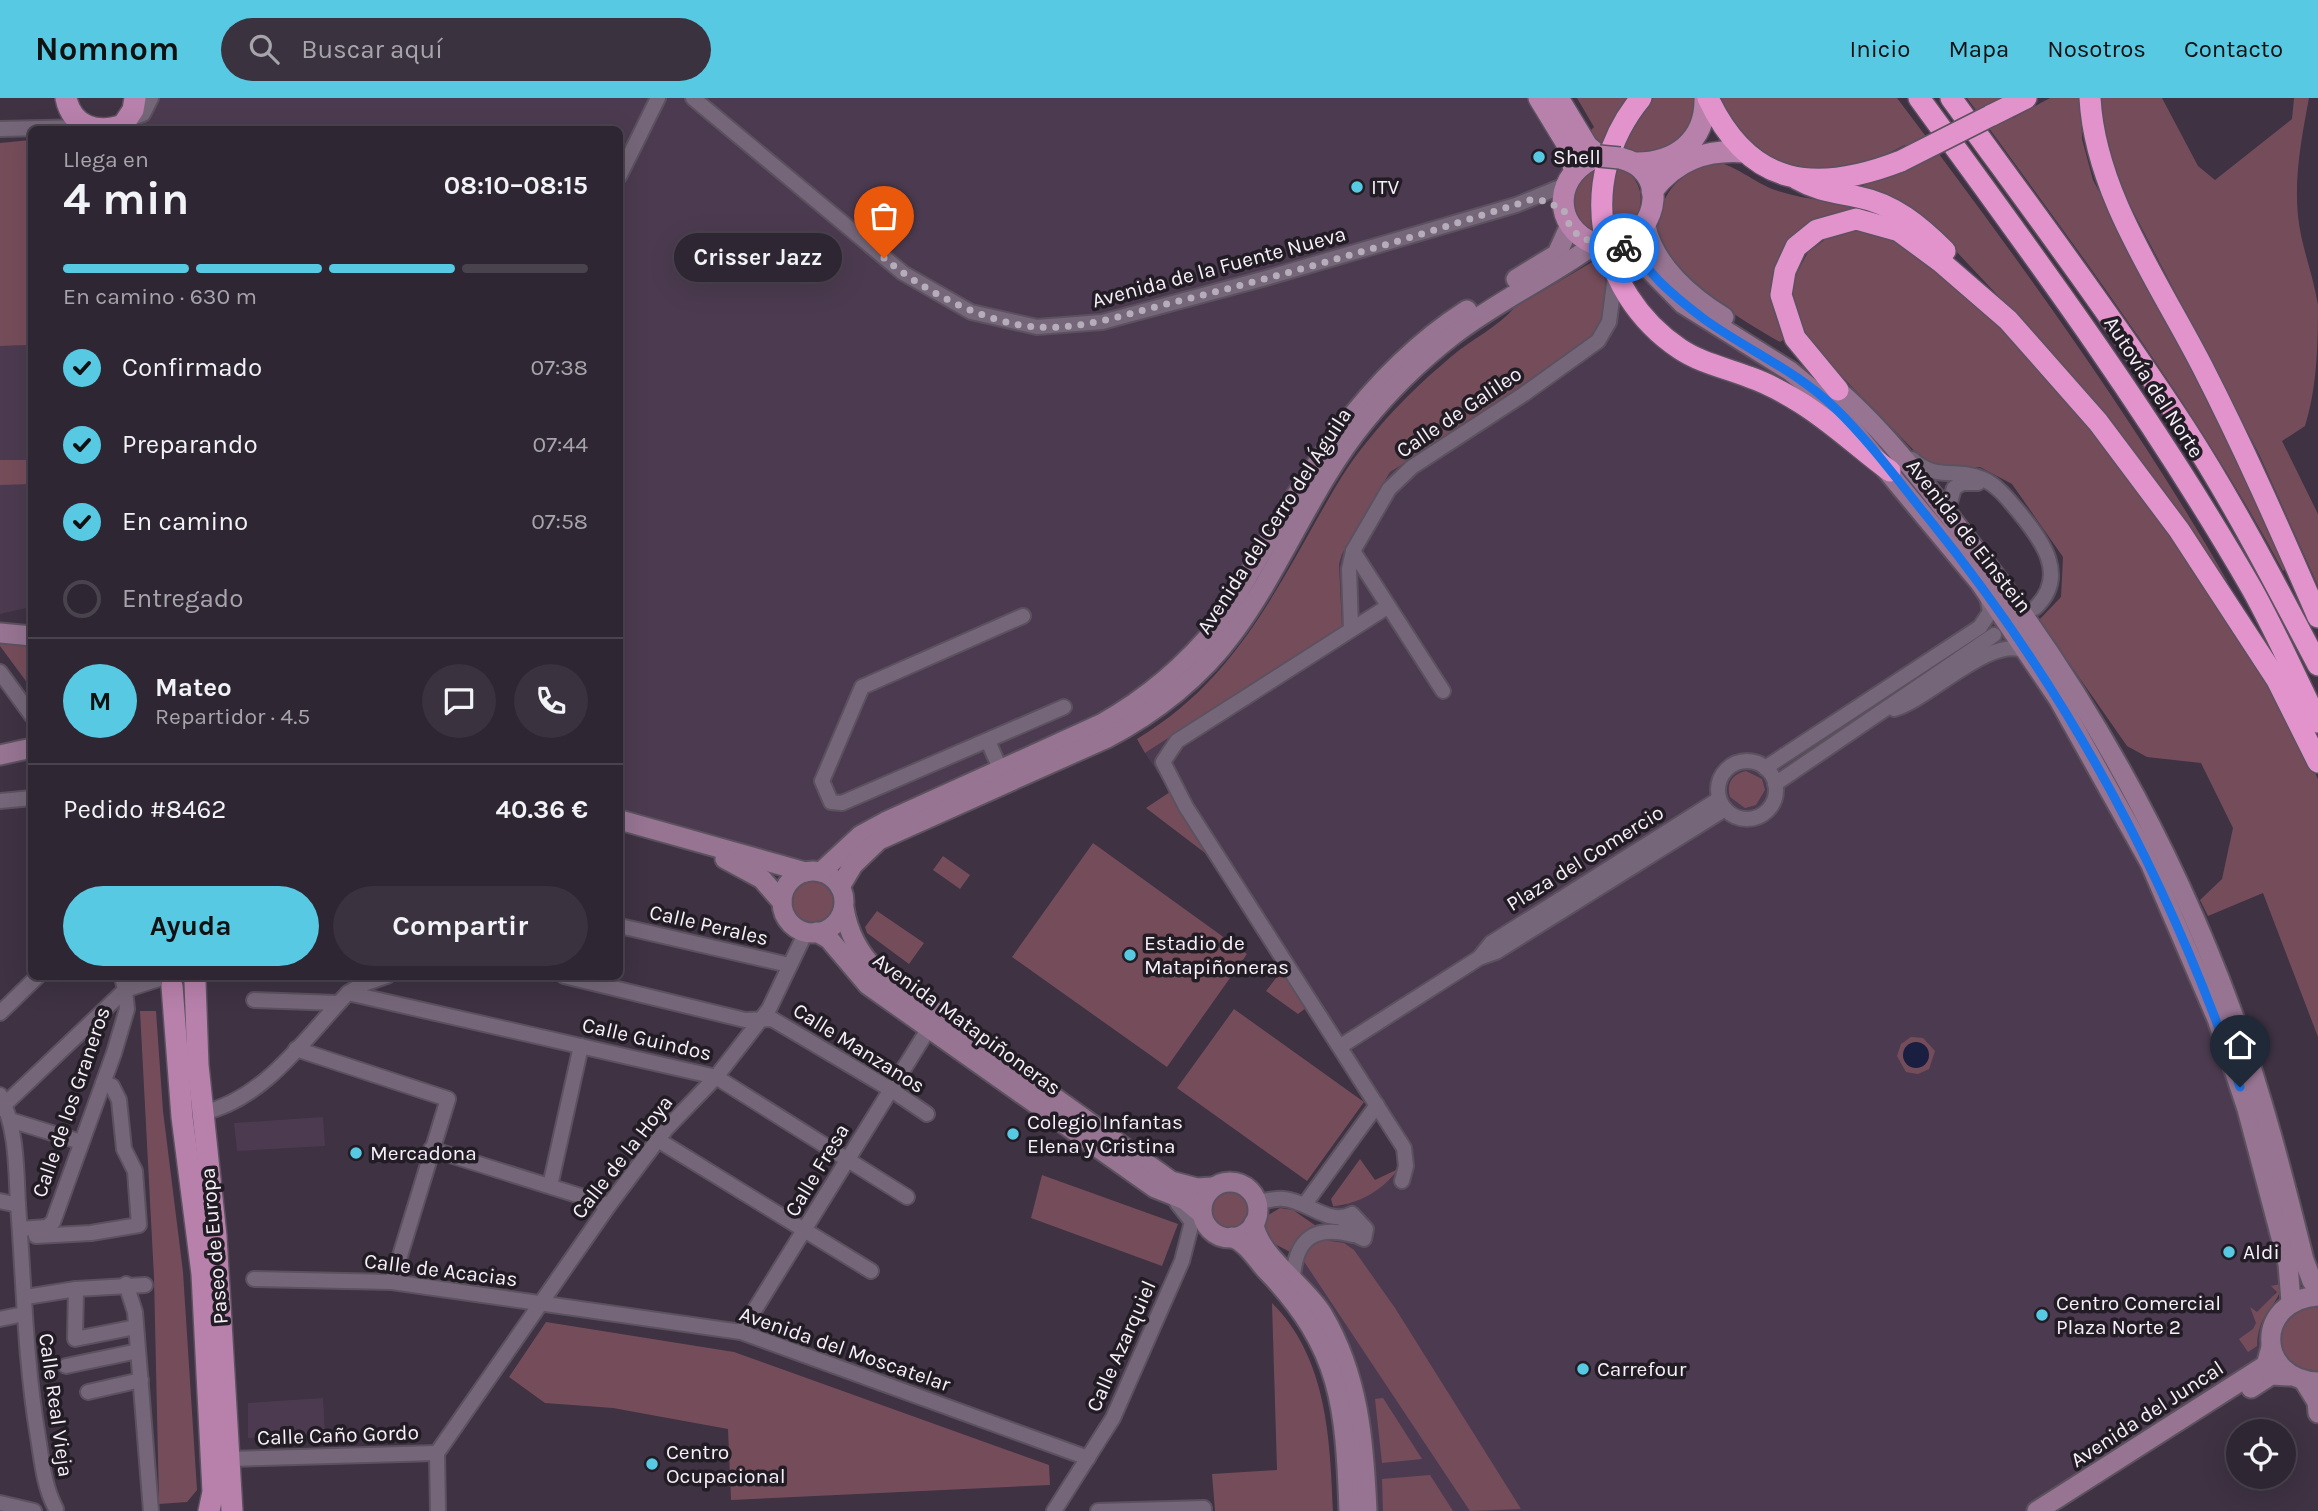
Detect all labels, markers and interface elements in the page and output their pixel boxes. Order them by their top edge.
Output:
search box [221,18,711,81]
text: Nomnom [35,30,179,68]
icon: search [245,30,283,68]
text: Buscar aquí [301,34,443,65]
text: Inicio [1849,35,1910,63]
text: Mapa [1948,35,2009,63]
text: Nosotros [2047,35,2146,63]
text: Contacto [2184,35,2283,63]
place label: Shell [1553,145,1601,169]
text: Llega en [63,146,149,173]
marker: Shell [1531,149,1547,165]
text: 08:10–08:15 [444,170,588,201]
text: 4 min [63,172,189,226]
place label: ITV [1371,175,1399,199]
marker: ITV [1349,179,1365,195]
pin [854,186,914,258]
icon: bag [865,197,903,235]
courier [1589,213,1659,283]
street label: Avenida de la Fuente Nueva [1089,222,1349,312]
icon: bike [1605,229,1643,267]
callout: Crisser Jazz [674,234,842,282]
text: Crisser Jazz [694,244,822,271]
text: En camino · 630 m [63,283,257,310]
street label: Autovía del Norte [2099,312,2209,462]
icon: check [63,349,101,387]
text: Confirmado [122,352,262,383]
text: 07:38 [531,354,588,381]
street label: Calle de Galileo [1392,361,1526,463]
street label: Avenida del Cerro del Águila [1192,403,1356,639]
icon: check [63,426,101,464]
text: Preparando [122,429,258,460]
text: 07:44 [533,431,588,458]
street label: Avenida de Einstein [1902,454,2036,618]
icon: check [63,503,101,541]
text: En camino [122,506,248,537]
text: 07:58 [531,508,588,535]
text: Entregado [122,583,243,614]
button: chat [422,664,496,738]
button: phone [514,664,588,738]
text: Mateo [155,672,232,703]
text: M [89,686,111,717]
text: Repartidor · 4.5 [155,703,310,730]
text: Pedido #8462 [63,794,226,825]
text: 40.36 € [495,794,588,825]
street label: Plaza del Comercio [1502,800,1668,916]
button: Ayuda [63,886,319,966]
button: Compartir [333,886,588,966]
street label: Calle Perales [647,900,771,950]
place label: Estadio de Matapiñoneras [1144,931,1289,979]
marker: Estadio de Matapiñoneras [1122,947,1138,963]
street label: Avenida Matapiñoneras [869,948,1065,1100]
street label: Calle Manzanos [789,998,929,1098]
street label: Calle de los Graneros [27,1004,115,1200]
street label: Calle Guindos [580,1012,714,1066]
pin [2210,1015,2270,1087]
icon: home [2221,1026,2259,1064]
street label: Calle de la Hoya [567,1091,677,1223]
place label: Colegio Infantas Elena y Cristina [1027,1110,1183,1158]
street label: Calle Fresa [780,1119,854,1221]
marker: Colegio Infantas Elena y Cristina [1005,1126,1021,1142]
place label: Mercadona [370,1141,477,1165]
marker: Mercadona [348,1145,364,1161]
street label: Paseo de Europa [195,1167,233,1325]
place label: Aldi [2243,1240,2280,1264]
marker: Aldi [2221,1244,2237,1260]
street label: Calle de Acacias [363,1249,519,1291]
street label: Calle Azarquiel [1081,1277,1161,1415]
place label: Centro Comercial Plaza Norte 2 [2056,1291,2221,1339]
street label: Avenida del Moscatelar [736,1302,954,1397]
marker: Centro Comercial Plaza Norte 2 [2034,1307,2050,1323]
street label: Calle Real Vieja [34,1332,78,1478]
street label: Avenida del Juncal [2066,1356,2228,1472]
place label: Carrefour [1597,1357,1687,1381]
marker: Carrefour [1575,1361,1591,1377]
map controls [2226,1419,2296,1489]
button: locate [2226,1419,2296,1489]
street label: Calle Caño Gordo [257,1420,419,1450]
place label: Centro Ocupacional [666,1440,786,1488]
marker: Centro Ocupacional [644,1456,660,1472]

